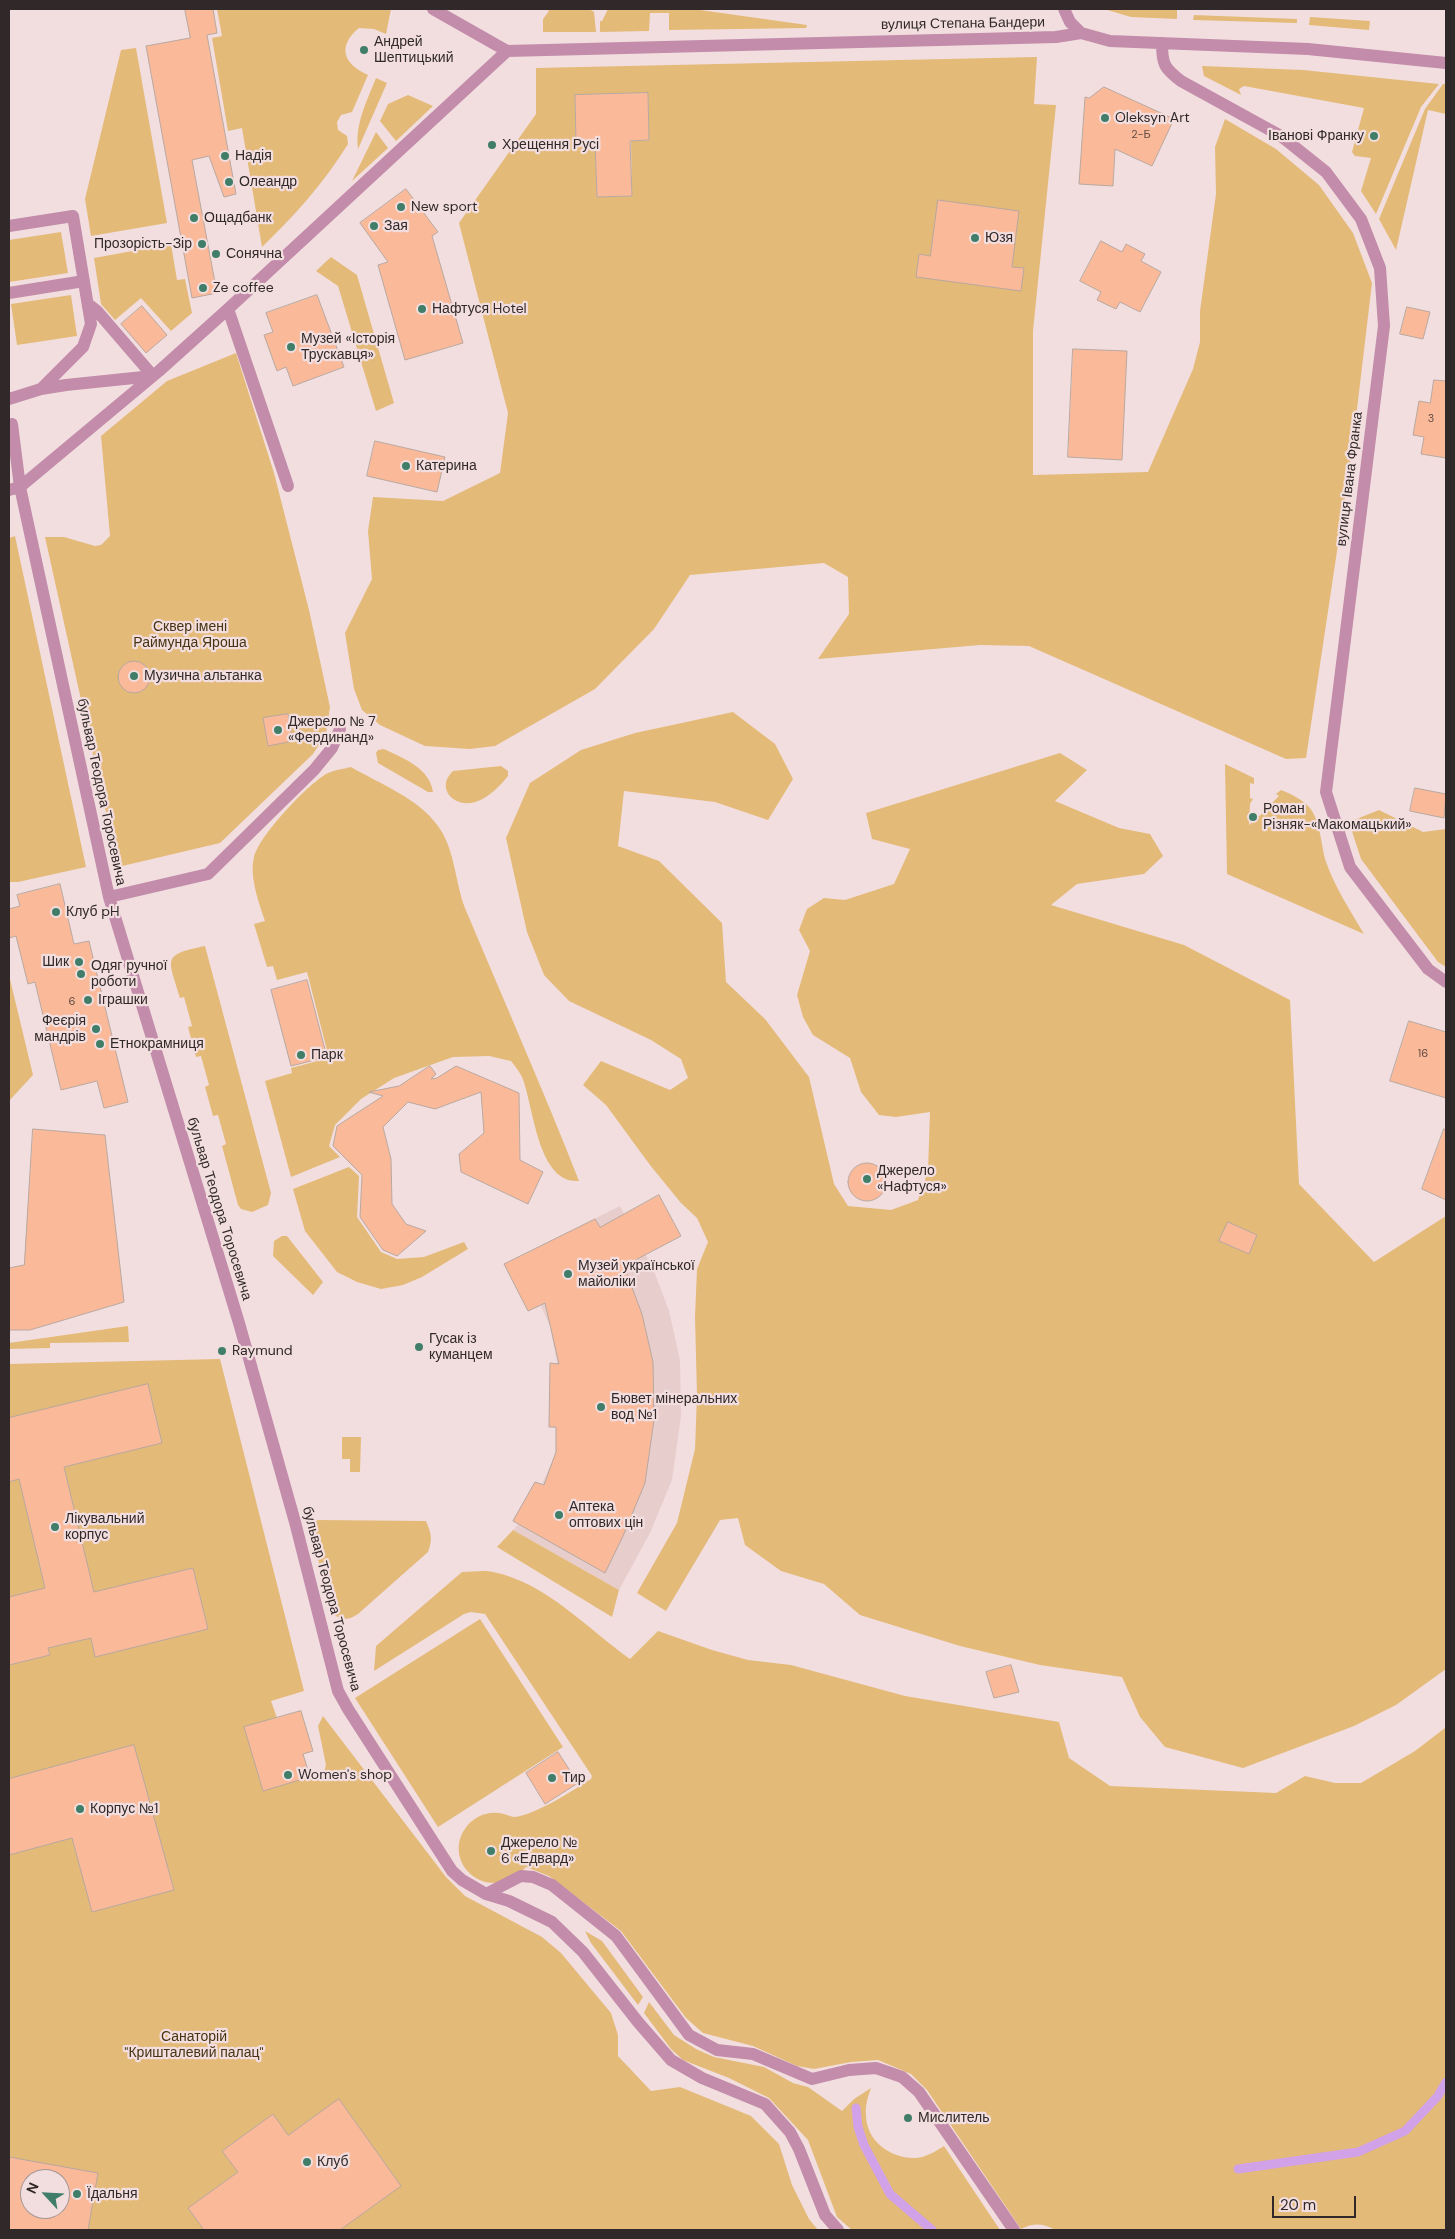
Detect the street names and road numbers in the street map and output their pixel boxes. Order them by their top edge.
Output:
street label: вулиця Степана Бандери [881,14,1045,34]
street label: вулиця Івана Франка [1333,411,1367,547]
street label: бульвар Теодора Торосевича [73,697,129,887]
street label: бульвар Теодора Торосевича [183,1115,255,1303]
street label: бульвар Теодора Торосевича [298,1505,364,1693]

